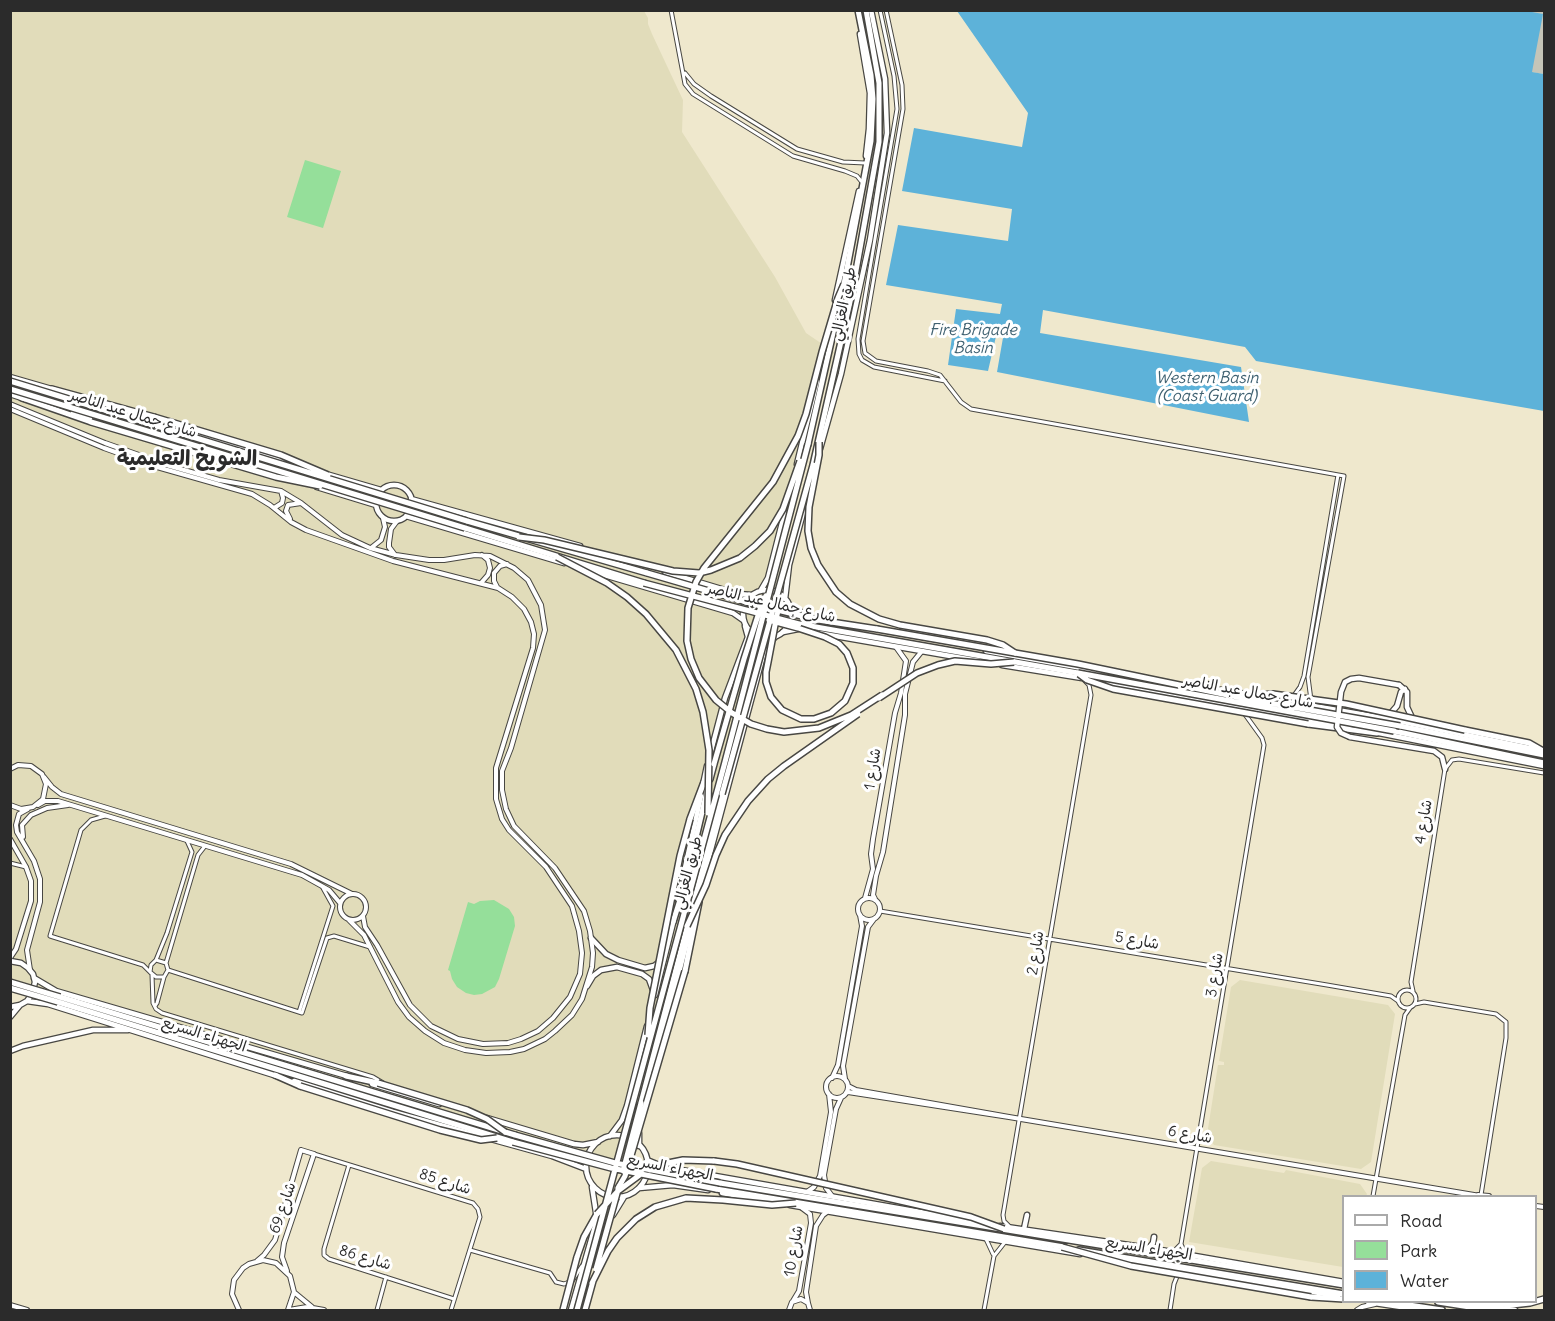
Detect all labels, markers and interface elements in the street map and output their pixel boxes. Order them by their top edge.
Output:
street label: طريق الغزالي [827,265,861,343]
water label: Fire Brigade Basin [929,320,1017,358]
water label: Western Basin (Coast Guard) [1155,368,1259,406]
street label: شارع جمال عبد الناصر [67,386,199,442]
district label: الشويخ التعليمية [117,446,257,472]
street label: شارع جمال عبد الناصر [705,579,837,627]
street label: شارع جمال عبد الناصر [1181,672,1315,712]
street label: شارع 1 [861,747,885,791]
street label: شارع 4 [1412,799,1436,845]
street label: طريق الغزالي [670,834,706,912]
street label: شارع 5 [1113,928,1161,954]
street label: شارع 2 [1024,930,1048,976]
street label: شارع 3 [1203,952,1227,998]
street label: الجهراء السريع [160,1014,248,1056]
street label: شارع 6 [1166,1122,1214,1148]
street label: الجهراء السريع [625,1151,715,1185]
street label: شارع 85 [417,1165,473,1199]
street label: شارع 69 [266,1180,300,1236]
legend [1342,1195,1537,1303]
text: Road [1400,1209,1442,1232]
street label: شارع 10 [781,1224,807,1278]
street label: الجهراء السريع [1104,1233,1194,1265]
text: Park [1400,1239,1437,1262]
street label: شارع 86 [337,1242,393,1274]
text: Water [1400,1269,1449,1292]

